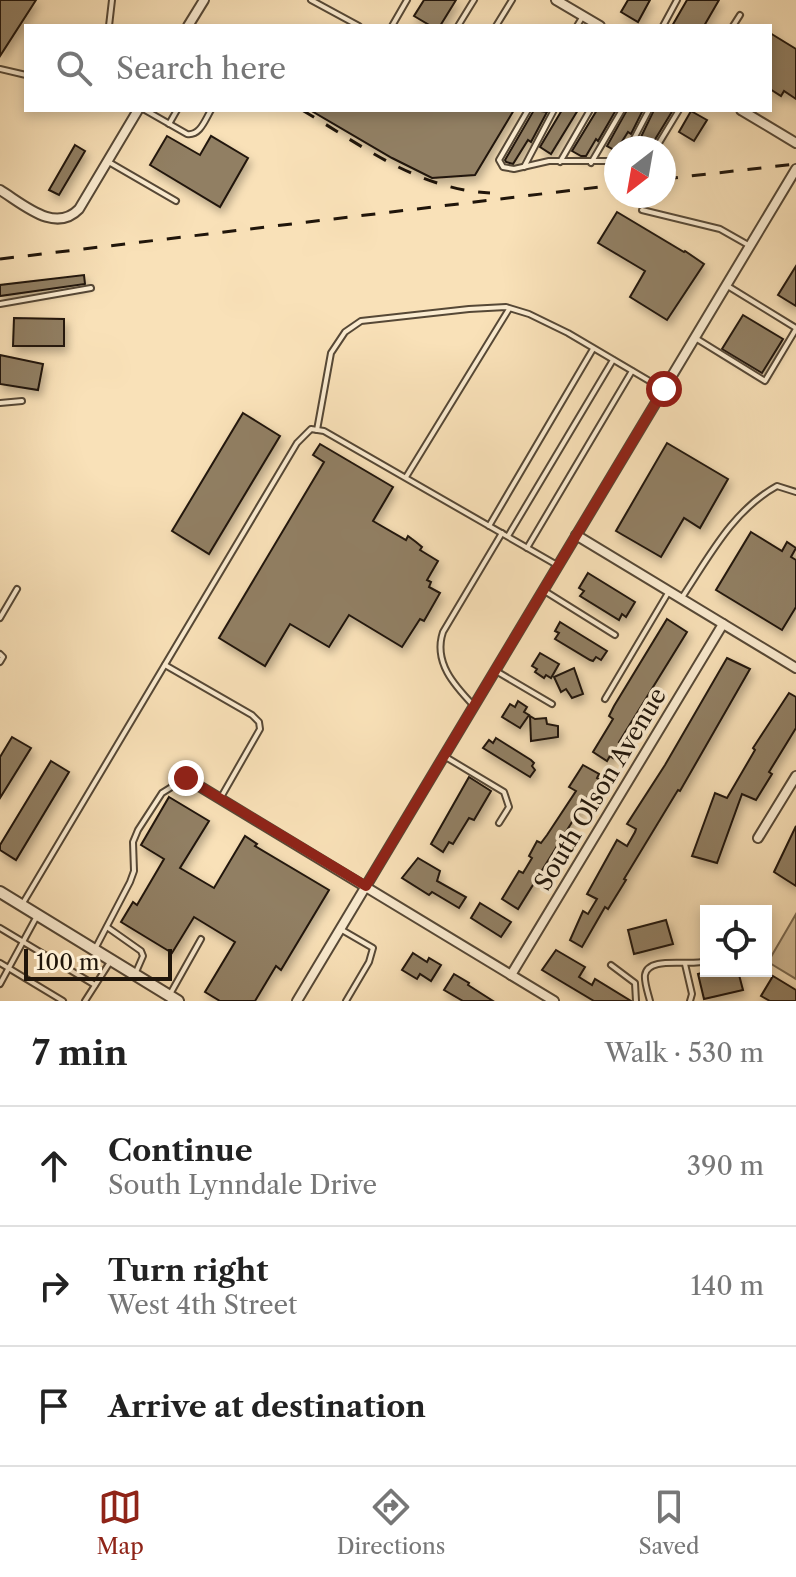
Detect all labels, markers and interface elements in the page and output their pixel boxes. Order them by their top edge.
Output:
search box [24,24,772,112]
icon: search [52,46,96,90]
text: Search here [116,50,286,87]
north arrow [604,136,676,208]
route start [646,371,682,407]
street label: South Olson Avenue [528,682,672,896]
route end [168,760,204,796]
map controls [700,905,772,977]
button: locate [700,905,772,977]
scale bar [24,945,172,981]
text: 100 m [36,949,99,976]
text: 7 min [32,1032,128,1074]
text: Walk · 530 m [605,1037,764,1069]
text: Continue [108,1132,253,1169]
icon: ahead [32,1144,76,1188]
text: 390 m [687,1150,764,1182]
text: South Lynndale Drive [108,1169,377,1201]
text: Turn right [108,1252,268,1289]
icon: right [32,1264,76,1308]
text: 140 m [690,1270,764,1302]
text: West 4th Street [108,1289,297,1321]
icon: arrive [32,1384,76,1428]
text: Arrive at destination [108,1388,426,1425]
tab: Map [96,1485,144,1560]
tab: Directions [337,1485,445,1560]
tab: Saved [638,1485,699,1560]

